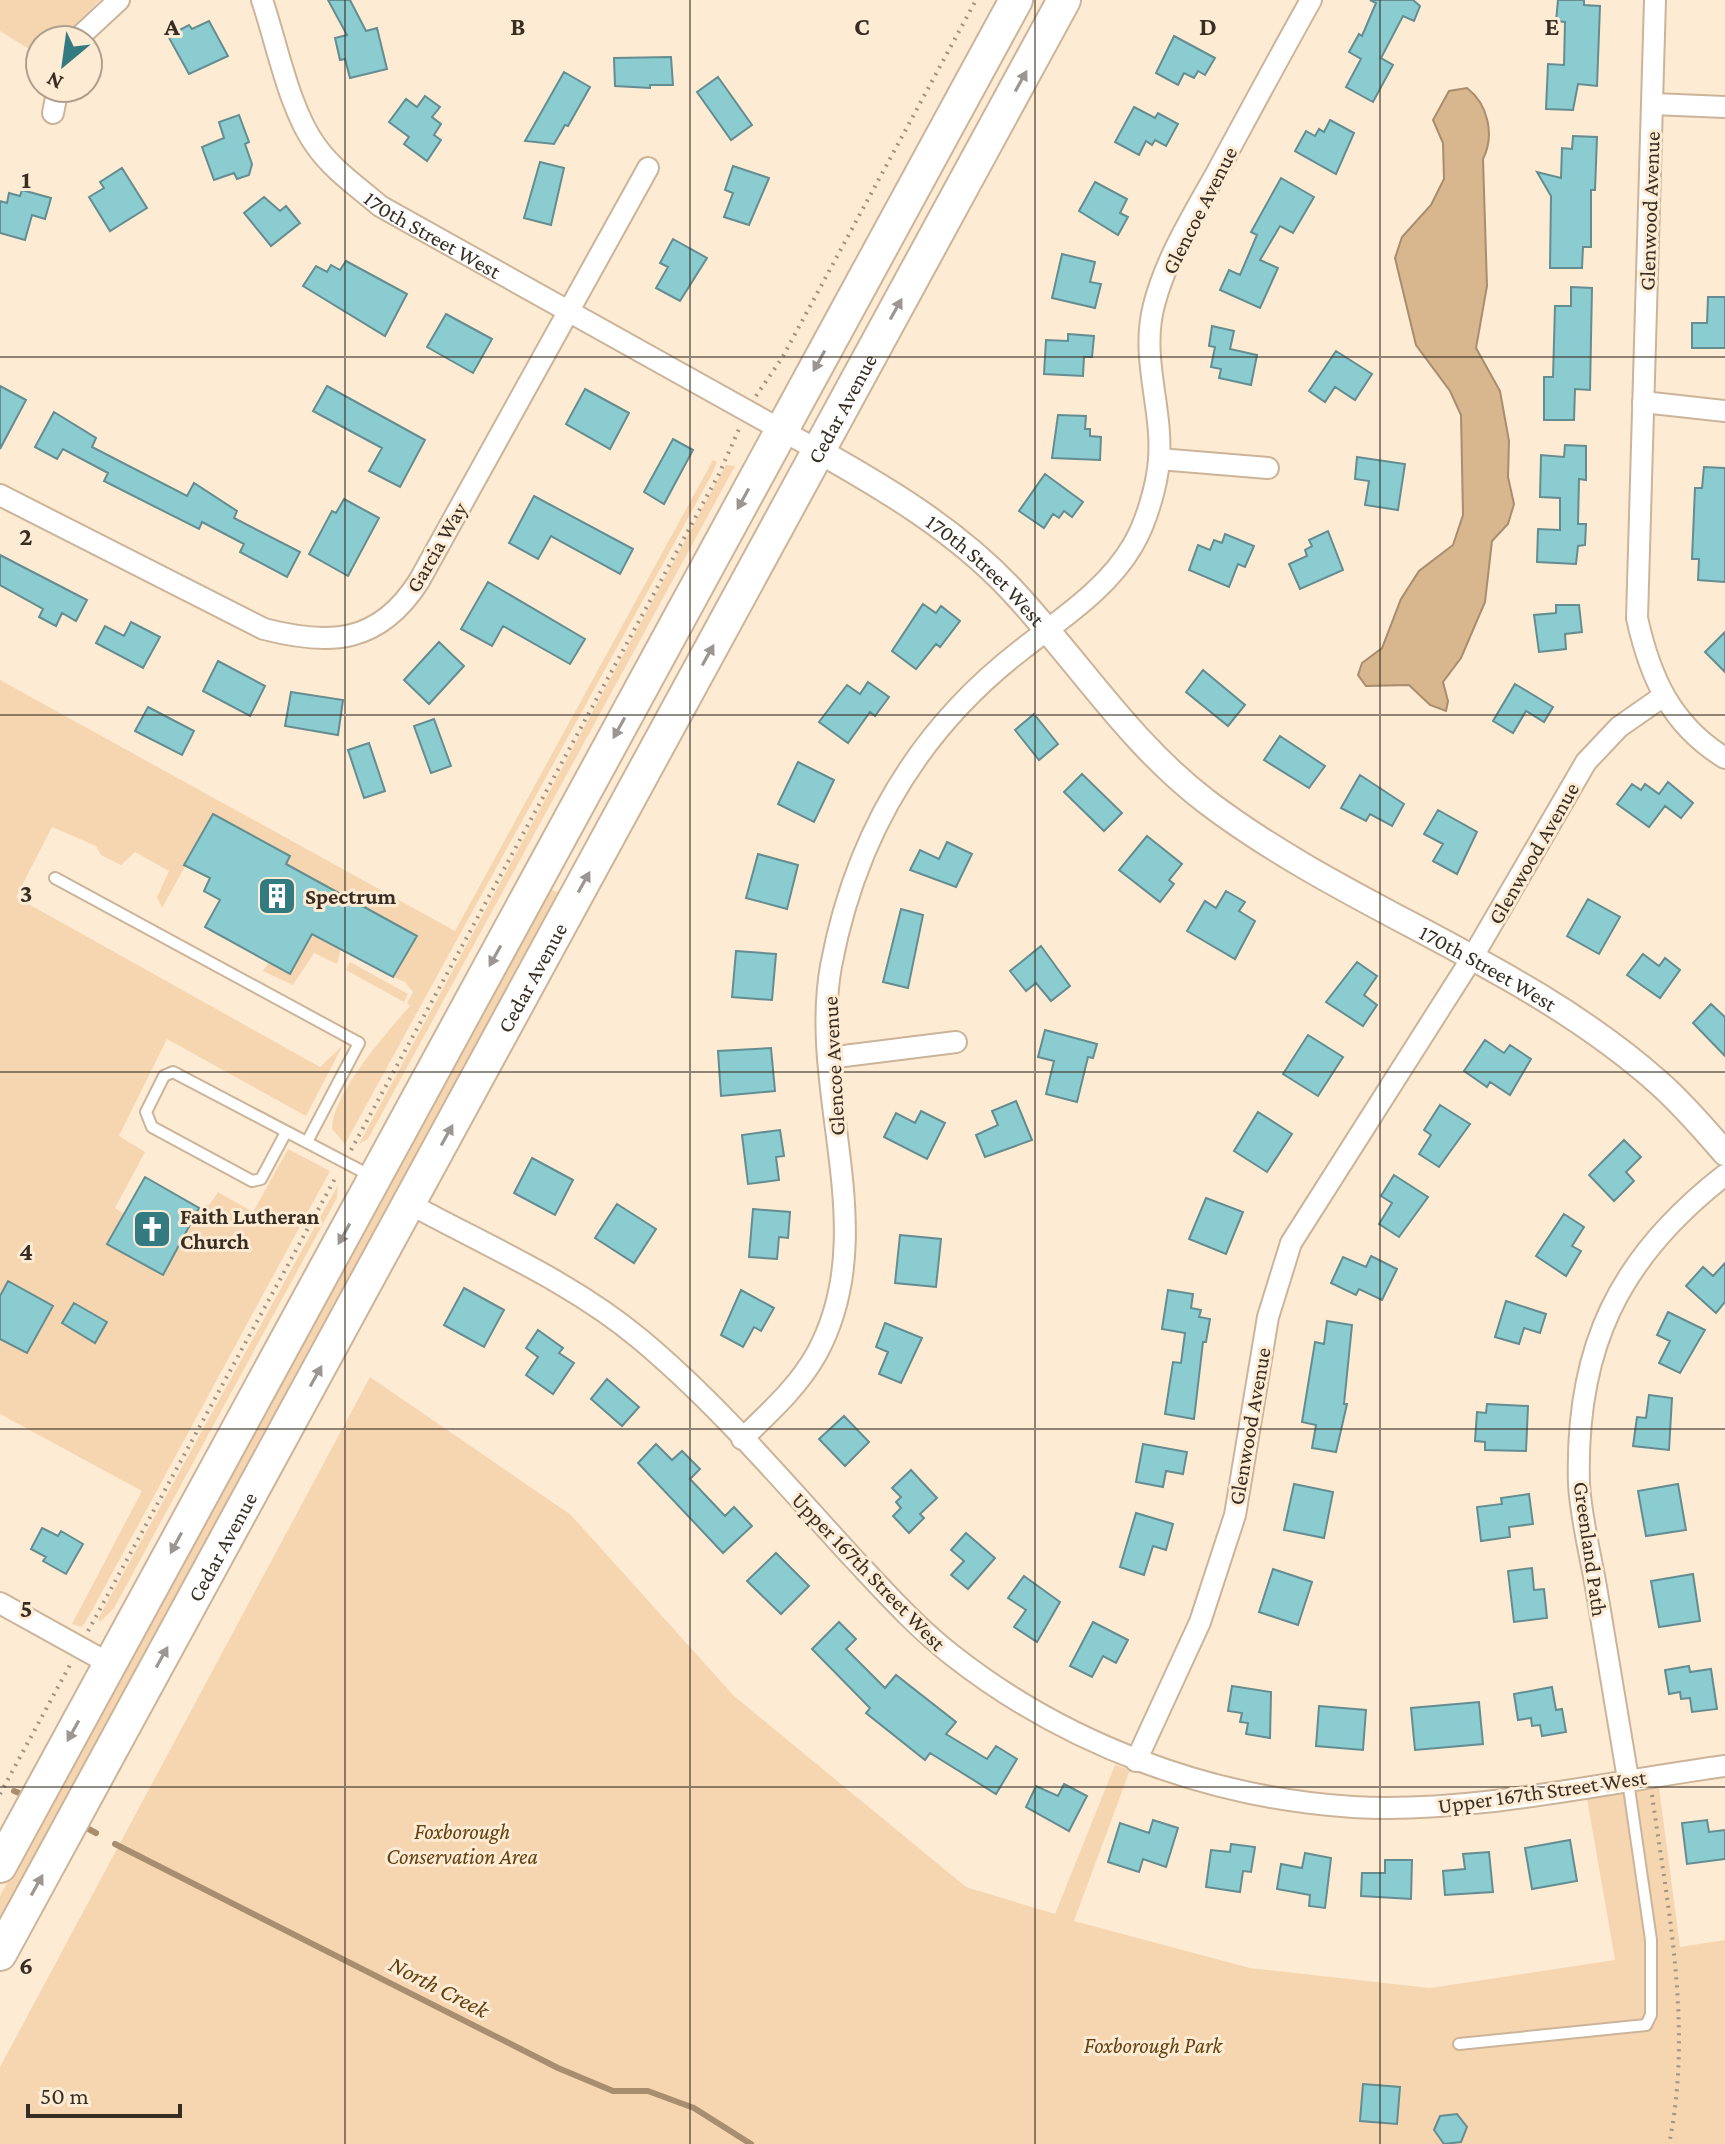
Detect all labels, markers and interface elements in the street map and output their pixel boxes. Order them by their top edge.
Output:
text: A [163,12,180,41]
text: B [510,12,526,41]
text: C [854,12,870,41]
text: D [1199,12,1217,41]
text: E [1545,12,1560,41]
north arrow [24,24,104,104]
text: N [42,66,67,96]
one-way arrow [1014,69,1027,92]
street label: Glenwood Avenue [1634,131,1665,291]
street label: Glencoe Avenue [1157,142,1242,278]
text: 1 [21,165,31,194]
street label: 170th Street West [359,186,506,284]
one-way arrow [889,298,903,320]
street label: Cedar Avenue [802,349,882,468]
one-way arrow [812,350,826,372]
one-way arrow [737,488,750,511]
street label: Garcia Way [401,497,473,597]
street label: 170th Street West [921,509,1051,632]
text: 2 [19,522,33,551]
one-way arrow [701,643,715,666]
one-way arrow [613,716,626,739]
street label: Glenwood Avenue [1483,778,1584,929]
one-way arrow [578,871,591,894]
building icon: Spectrum [256,875,298,917]
text: 3 [20,879,32,908]
place label: Spectrum [305,884,396,909]
street label: Cedar Avenue [492,918,572,1037]
street label: 170th Street West [1415,920,1562,1017]
one-way arrow [488,945,502,967]
street label: Glencoe Avenue [817,996,850,1136]
one-way arrow [440,1124,454,1147]
place label: Faith Lutheran Church [180,1204,320,1254]
church icon: Faith Lutheran Church [131,1208,173,1250]
one-way arrow [337,1222,351,1245]
text: 4 [19,1237,33,1266]
street label: Glenwood Avenue [1223,1345,1276,1507]
one-way arrow [309,1365,323,1387]
street label: Greenland Path [1569,1480,1612,1618]
street label: Upper 167th Street West [787,1487,951,1656]
street label: Cedar Avenue [182,1488,262,1606]
one-way arrow [170,1531,183,1554]
text: 5 [20,1594,32,1623]
one-way arrow [155,1646,169,1668]
one-way arrow [67,1720,81,1742]
street label: Upper 167th Street West [1436,1764,1649,1819]
park label: Foxborough Conservation Area [386,1819,538,1869]
one-way arrow [30,1874,44,1896]
water label: North Creek [385,1950,495,2024]
text: 6 [19,1951,33,1980]
park label: Foxborough Park [1084,2033,1224,2058]
scale bar [28,2068,180,2118]
text: 50 m [40,2082,89,2109]

